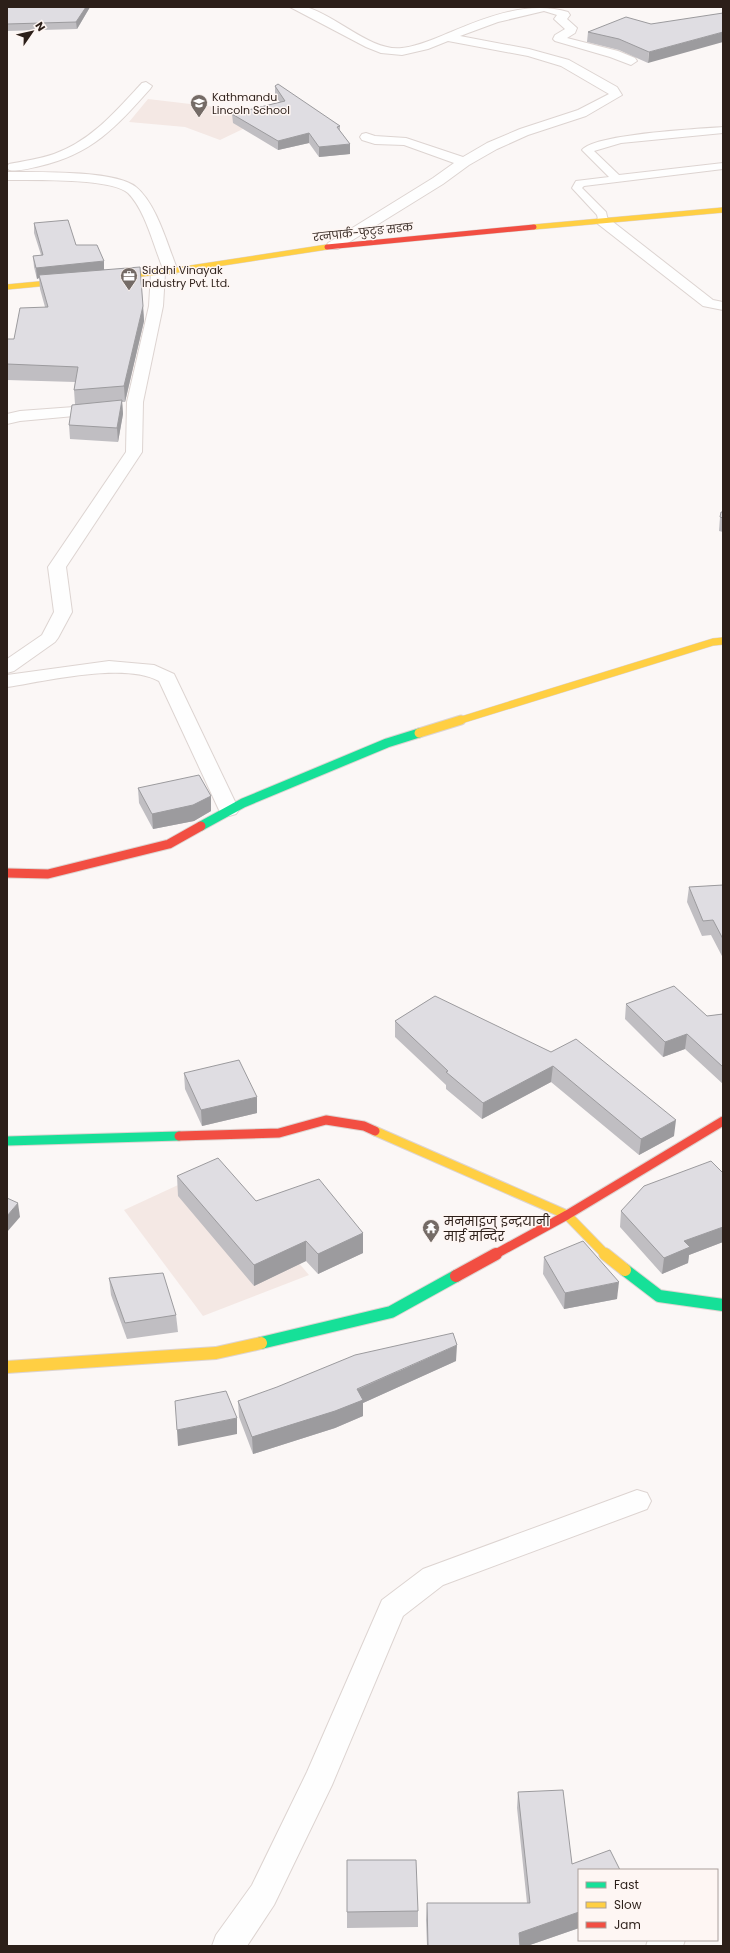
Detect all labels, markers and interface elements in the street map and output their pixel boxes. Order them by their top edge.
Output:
north arrow [12,12,52,52]
text: N [31,19,49,34]
place label: Kathmandu Lincoln School [212,89,290,118]
school or university icon: Kathmandu Lincoln School [189,93,209,118]
street label: रत्नपार्क-फुटुङ सडक [311,219,415,246]
place label: Siddhi Vinayak Industry Pvt. Ltd. [142,262,230,291]
office icon: Siddhi Vinayak Industry Pvt. Ltd. [119,266,139,291]
place label: मनमाइजु इन्द्रयानी माई मन्दिर [443,1212,551,1246]
temple icon: मनमाइजु इन्द्रयानी माई मन्दिर [421,1218,441,1243]
legend [578,1869,718,1941]
text: Fast [614,1876,639,1893]
text: Slow [614,1896,642,1913]
text: Jam [614,1916,641,1933]

